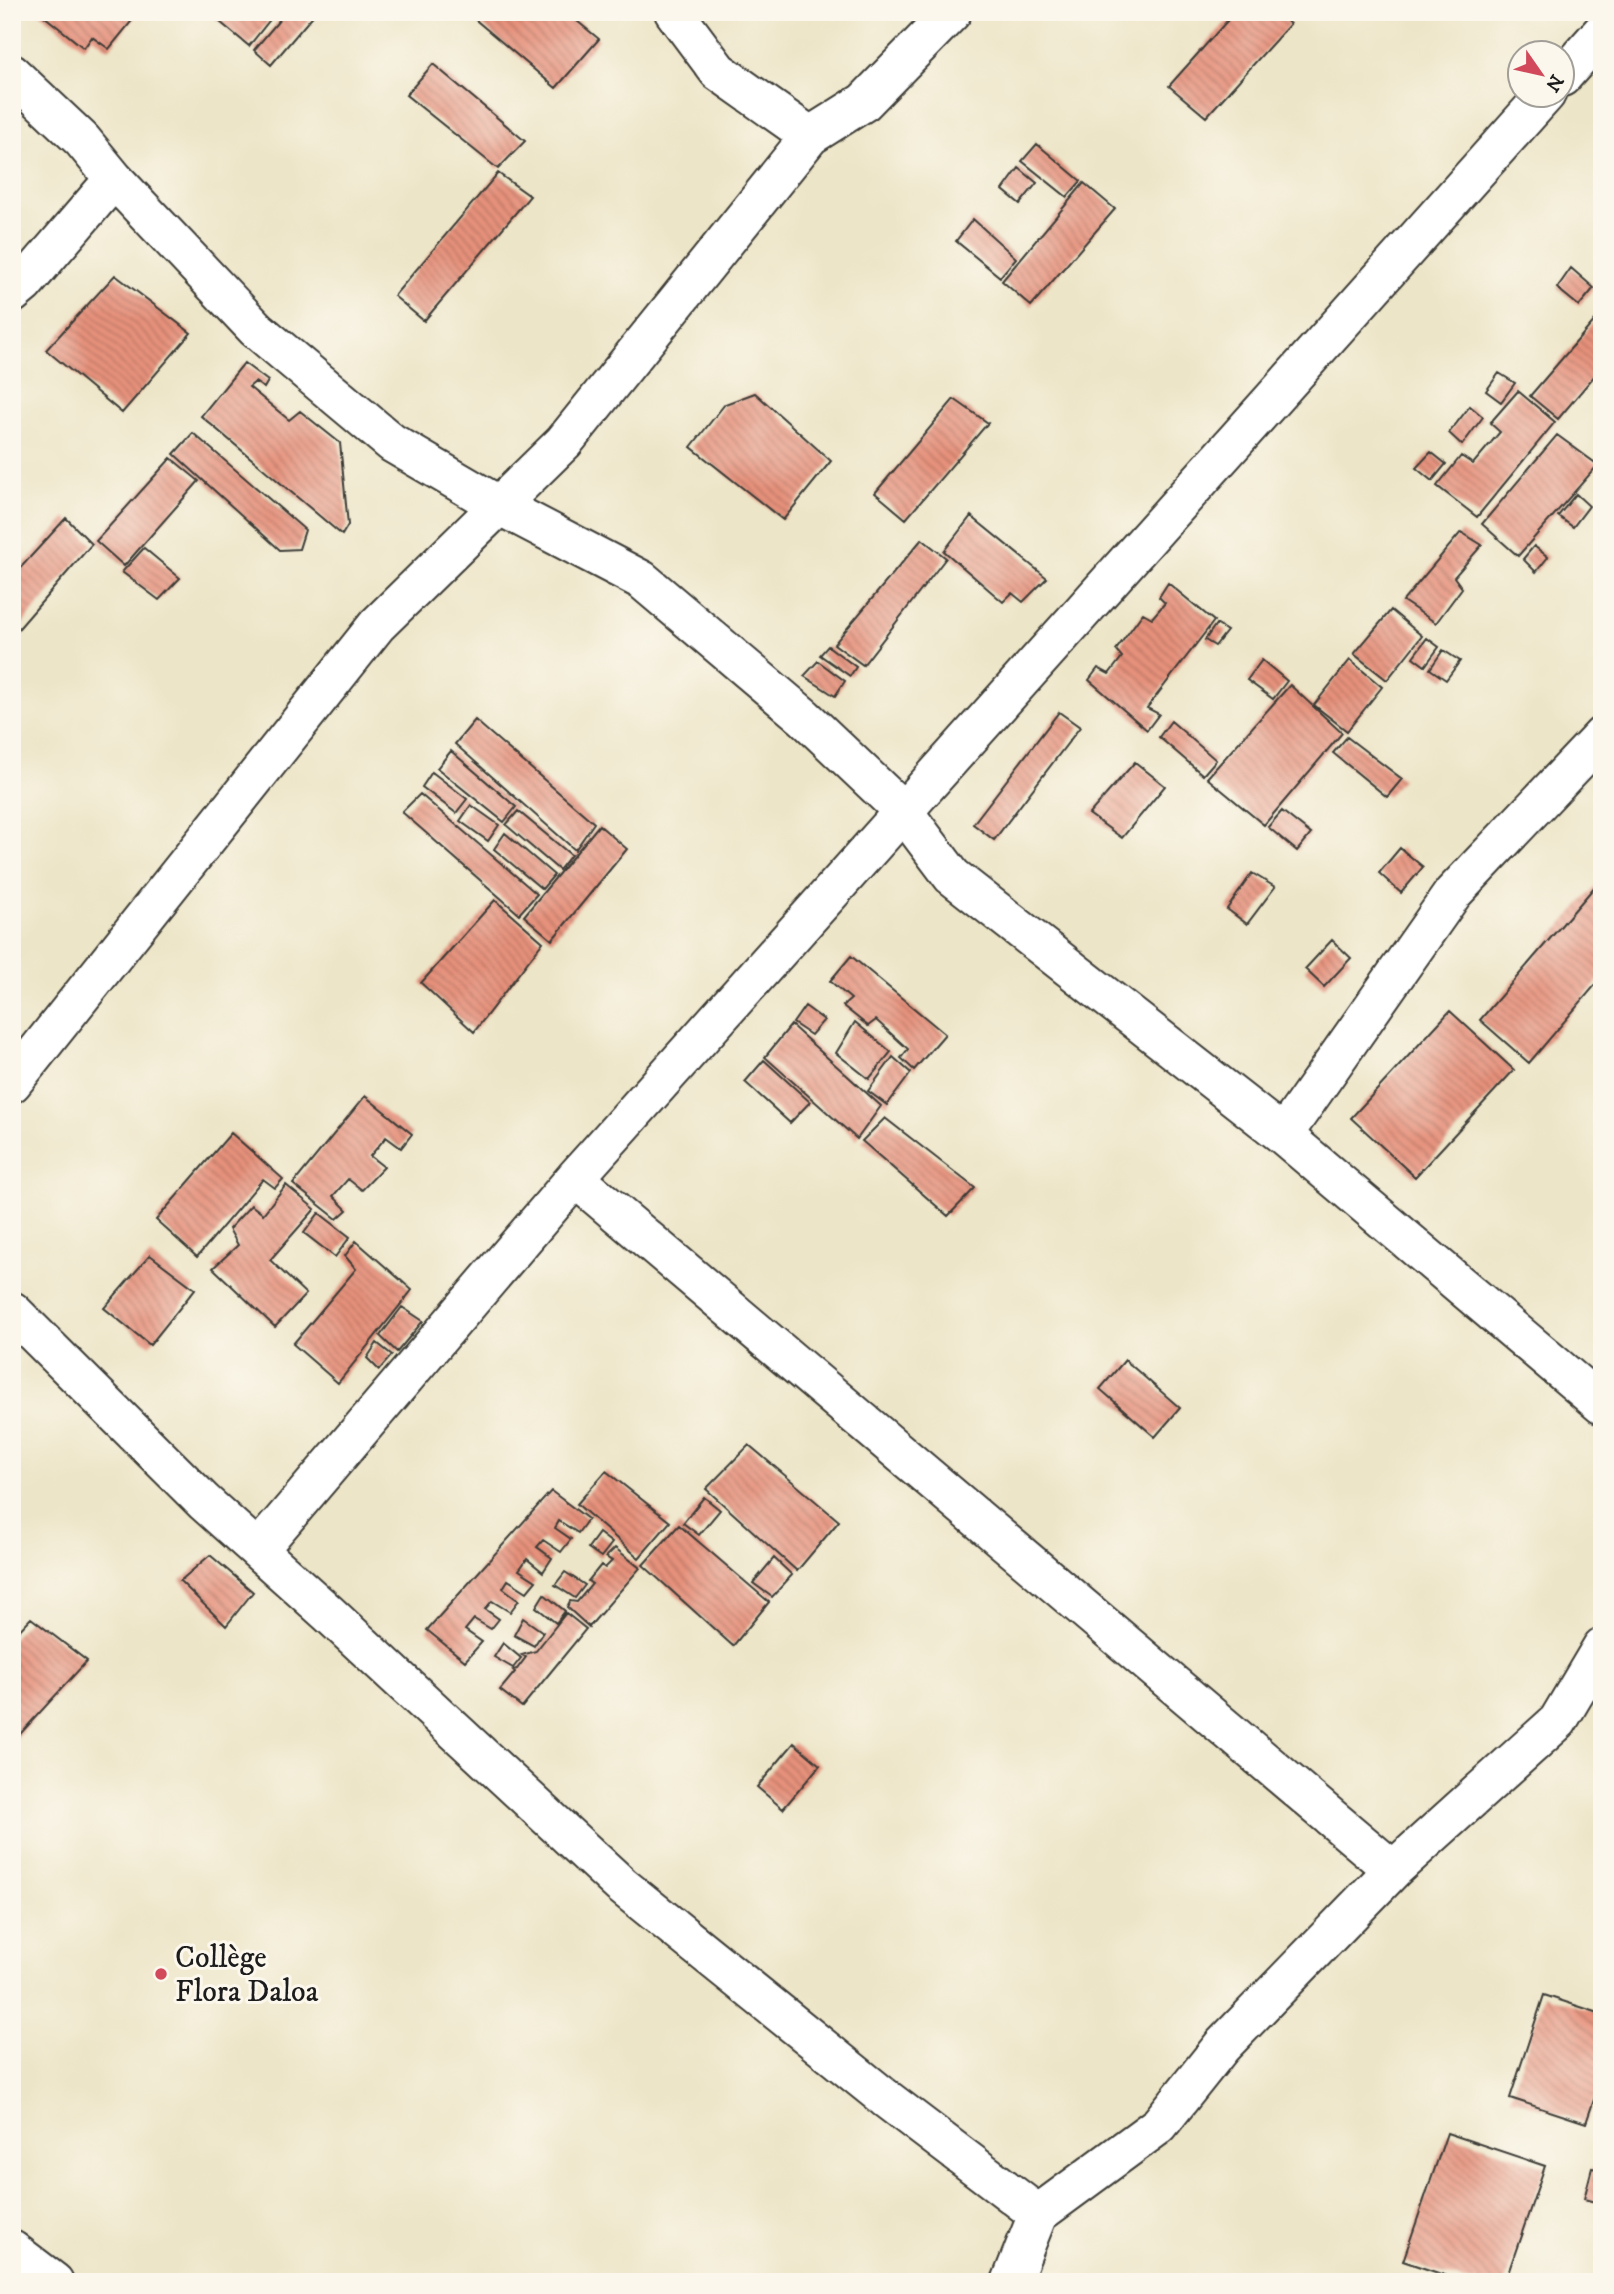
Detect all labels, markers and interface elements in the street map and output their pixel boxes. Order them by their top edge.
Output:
north arrow [1506,38,1576,108]
text: N [1540,70,1568,96]
place label: Collège Flora Daloa [175,1940,319,2011]
marker: Collège Flora Daloa [153,1966,169,1982]

